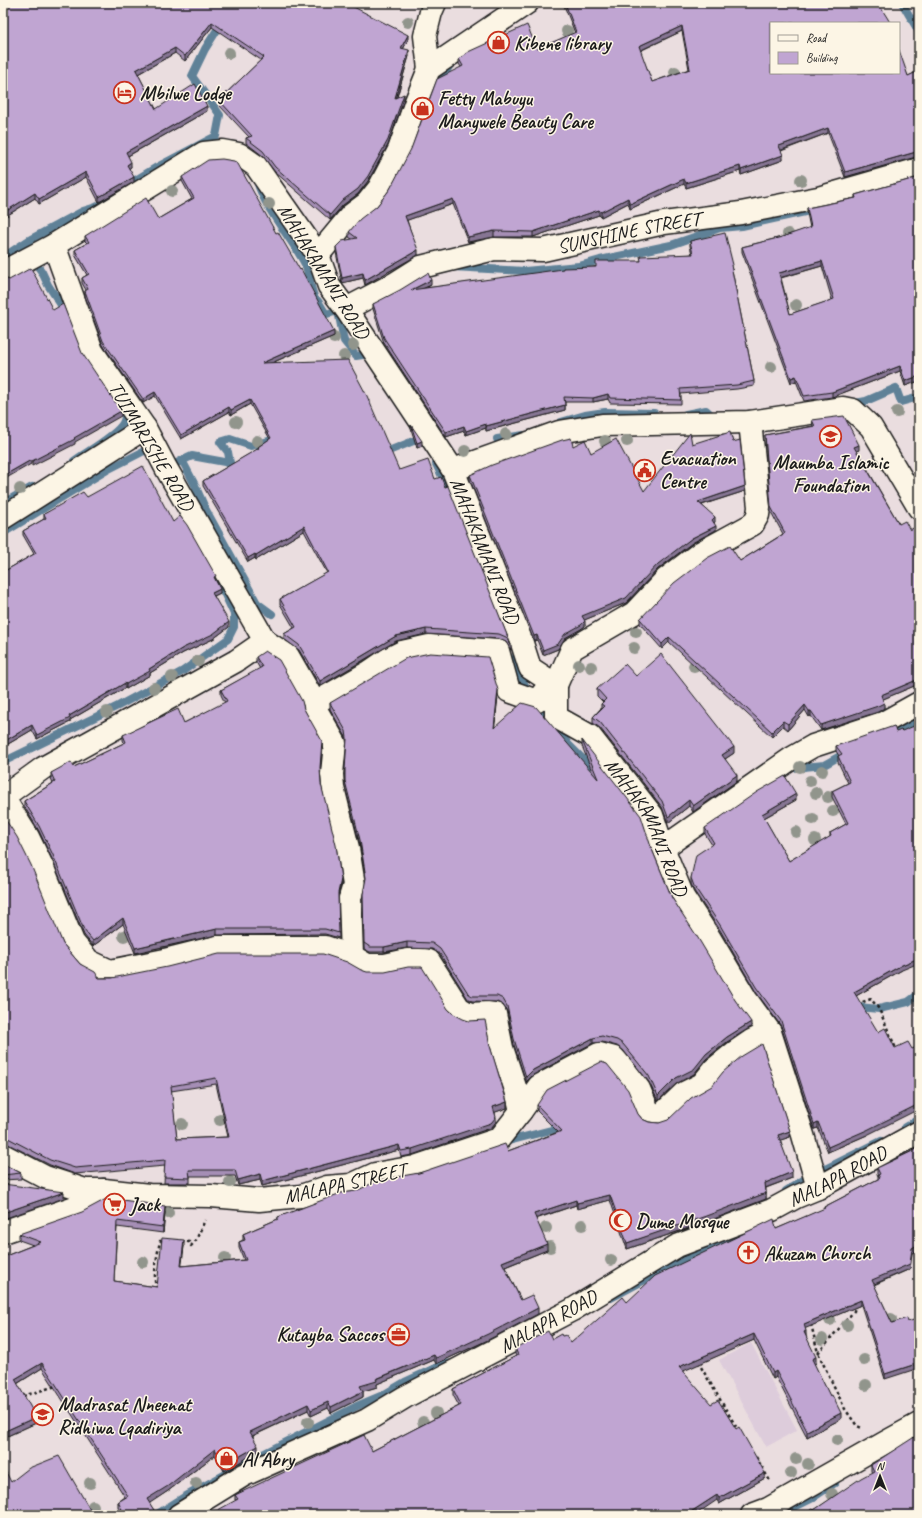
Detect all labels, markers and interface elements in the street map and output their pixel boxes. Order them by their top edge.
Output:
legend [770,22,900,74]
shop icon: Kibene library [486,30,512,56]
text: Road [806,30,828,46]
place label: Kibene library [514,31,612,56]
text: Building [806,50,838,66]
hotel icon: Mbilwe Lodge [112,80,138,106]
place label: Mbilwe Lodge [140,81,233,106]
place label: Fetty Mabuyu Manywele Beauty Care [438,86,594,135]
shop icon: Fetty Mabuyu Manywele Beauty Care [410,96,436,122]
street label: MAHAKAMANI ROAD [272,199,376,345]
street label: SUNSHINE STREET [555,206,707,259]
street label: TUIMARISHE ROAD [103,377,201,516]
school or university icon: Maumba Islamic Foundation [818,423,844,449]
place label: Evacuation Centre [660,446,737,494]
place label: Maumba Islamic Foundation [773,450,890,498]
public building icon: Evacuation Centre [632,457,658,483]
street label: MAHAKAMANI ROAD [444,474,526,629]
street label: MAHAKAMANI ROAD [599,753,694,901]
street label: MALAPA ROAD [784,1140,892,1212]
street label: MALAPA STREET [282,1156,412,1210]
supermarket icon: Jack [102,1191,128,1217]
place label: Jack [128,1192,161,1217]
mosque icon: Dume Mosque [607,1208,633,1234]
place label: Dume Mosque [636,1209,730,1234]
church icon: Akuzam Church [736,1240,762,1266]
place label: Akuzam Church [764,1241,872,1266]
street label: MALAPA ROAD [495,1284,603,1358]
office icon: Kutayba Saccos [386,1321,412,1347]
place label: Kutayba Saccos [277,1322,386,1348]
place label: Madrasat Nneenat Ridhiwa Lqadiriya [58,1392,193,1440]
school or university icon: Madrasat Nneenat Ridhiwa Lqadiriya [29,1402,55,1428]
shop icon: Al Abry [214,1446,240,1472]
place label: Al Abry [242,1447,296,1472]
north arrow [860,1456,900,1496]
text: N [877,1459,886,1473]

